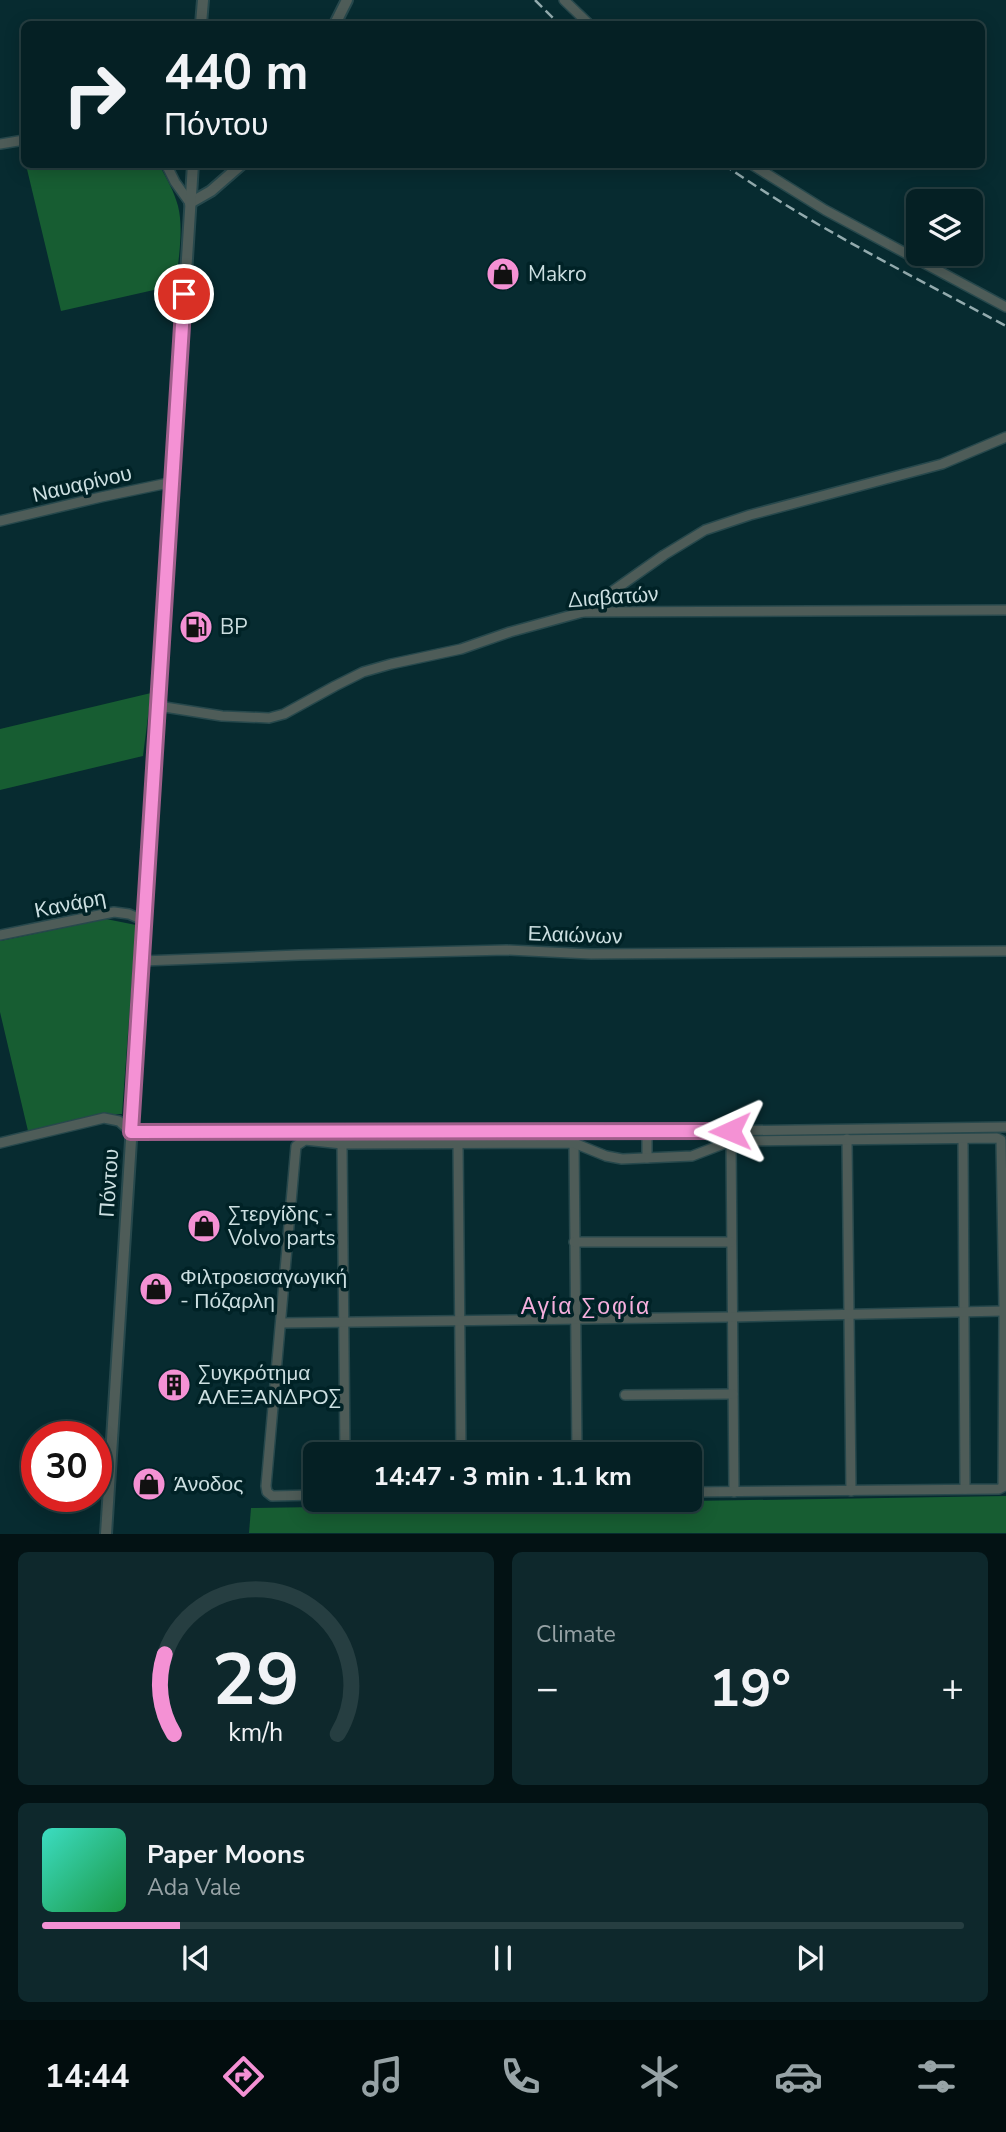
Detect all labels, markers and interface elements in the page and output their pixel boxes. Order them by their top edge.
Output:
text: 440 m [164,39,308,106]
icon: right [49,49,140,140]
text: Πόντου [164,103,268,146]
map controls [906,189,983,266]
button: layers [906,189,983,266]
shop icon: Makro [484,255,522,293]
place label: Makro [528,260,587,288]
pin [154,264,214,324]
icon: arrive [165,275,203,313]
street label: Ναυαρίνου [30,459,134,509]
street label: Διαβατών [567,580,659,614]
fuel station icon: BP [177,608,215,646]
place label: BP [220,613,248,641]
street label: Κανάρη [32,883,108,925]
street label: Ελαιώνων [527,919,623,951]
position arrow [693,1094,767,1168]
street label: Πόντου [93,1148,125,1218]
place label: Στεργίδης - Volvo parts [227,1200,336,1252]
shop icon: Στεργίδης - Volvo parts [185,1207,223,1245]
place label: Φιλτροεισαγωγική - Πόζαρλη [180,1263,347,1315]
shop icon: Φιλτροεισαγωγική - Πόζαρλη [137,1270,175,1308]
district label: Αγία Σοφία [521,1291,651,1322]
place label: Συγκρότημα ΑΛΕΞΑΝΔΡΟΣ [198,1359,341,1411]
building icon: Συγκρότημα ΑΛΕΞΑΝΔΡΟΣ [155,1366,193,1404]
speed limit sign: 30 [21,1421,112,1512]
text: 14:47 · 3 min · 1.1 km [373,1459,632,1494]
shop icon: Άνοδος [130,1465,168,1503]
place label: Άνοδος [174,1470,243,1498]
text: Climate [536,1619,616,1650]
text: 29 [212,1631,300,1731]
text: 19° [709,1653,791,1724]
text: − [536,1663,559,1714]
text: + [941,1663,964,1714]
text: km/h [228,1716,284,1750]
text: Paper Moons [147,1837,305,1872]
text: Ada Vale [147,1872,241,1903]
icon: previous [177,1939,215,1977]
icon: pause [484,1939,522,1977]
icon: next [791,1939,829,1977]
icon: directions [219,2052,268,2101]
icon: music [358,2052,407,2101]
icon: phone [496,2052,545,2101]
icon: climate [635,2052,684,2101]
icon: car [774,2052,823,2101]
icon: filters [912,2052,961,2101]
text: 14:44 [45,2055,130,2098]

